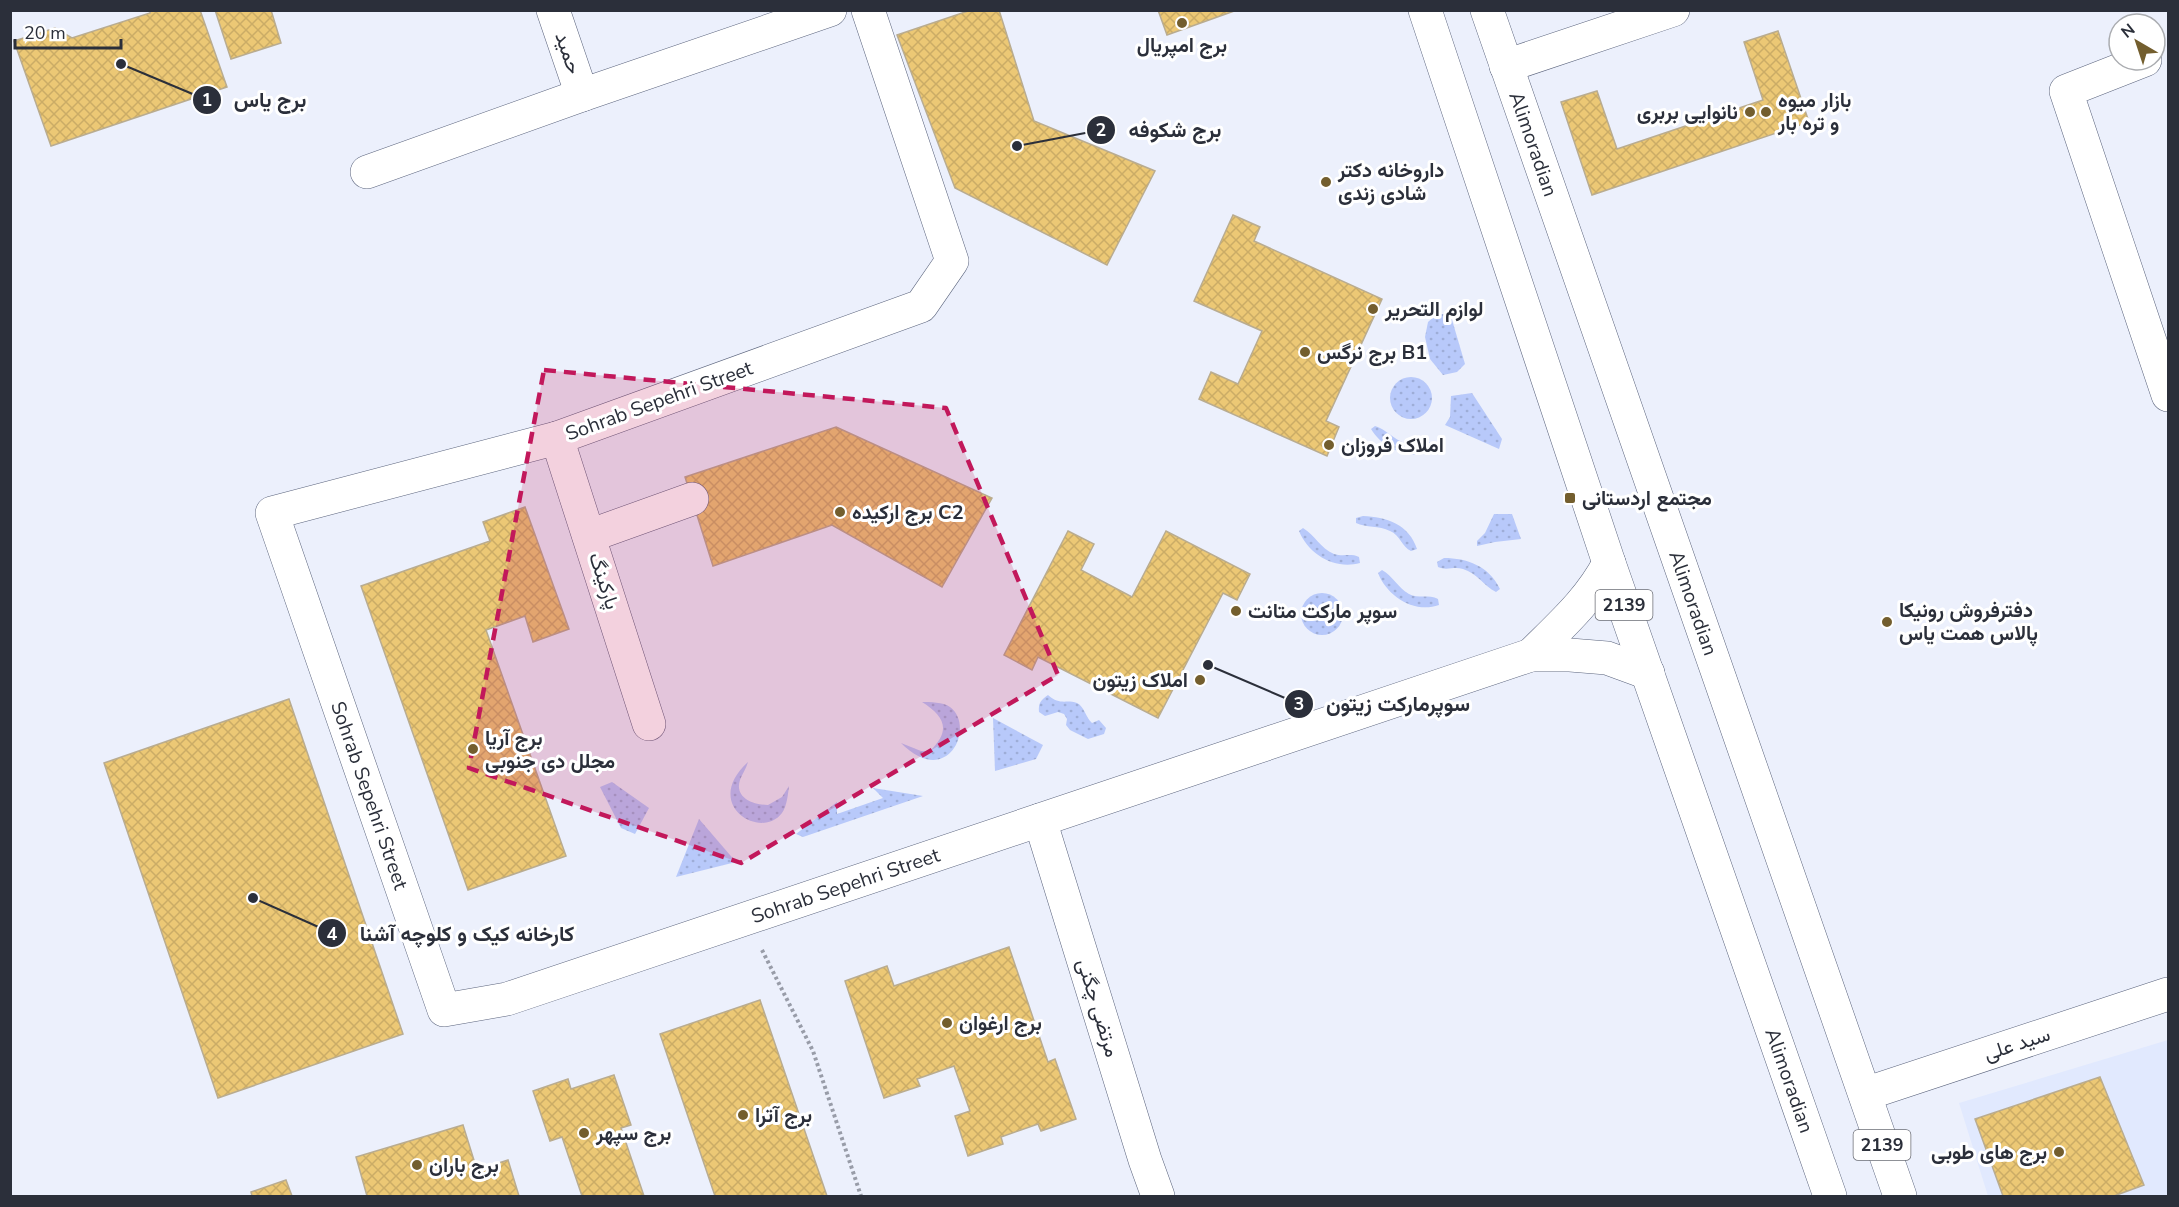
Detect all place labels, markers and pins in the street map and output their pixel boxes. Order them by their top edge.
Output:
marker: برج امپریال [1175,16,1189,30]
place label: برج امپریال [1137,32,1227,59]
callout: برج یاس [192,80,318,119]
place label: بازار میوه و تره بار [1777,87,1851,137]
place label: نانوایی بربری [1637,99,1738,126]
marker: نانوایی بربری [1743,105,1757,119]
marker: بازار میوه و تره بار [1759,105,1773,119]
callout: برج شکوفه [1086,110,1233,149]
place label: داروخانه دکتر شادی زندی [1337,157,1444,207]
marker: داروخانه دکتر شادی زندی [1319,175,1333,189]
place label: لوازم التحریر [1384,296,1484,323]
marker: لوازم التحریر [1366,302,1380,316]
place label: برج نرگس B1 [1317,339,1427,366]
marker: برج نرگس B1 [1298,345,1312,359]
place label: املاک فروزان [1341,432,1444,459]
marker: املاک فروزان [1322,438,1336,452]
place label: مجتمع اردستانی [1582,485,1712,512]
marker: مجتمع اردستانی [1563,491,1577,505]
place label: برج ارکیده C2 [852,499,964,526]
marker: برج ارکیده C2 [833,505,847,519]
place label: دفترفروش رونیکا پالاس همت یاس [1899,597,2038,647]
place label: سوپر مارکت متانت [1248,598,1397,625]
marker: سوپر مارکت متانت [1229,604,1243,618]
marker: دفترفروش رونیکا پالاس همت یاس [1880,615,1894,629]
place label: املاک زیتون [1093,667,1188,694]
marker: املاک زیتون [1193,673,1207,687]
callout: سوپرمارکت زیتون [1284,684,1482,723]
place label: برج آریا مجلل دی جنوبی [485,725,615,775]
marker: برج آریا مجلل دی جنوبی [466,742,480,756]
callout: کارخانه کیک و کلوچه آشنا [317,914,586,953]
place label: برج ارغوان [959,1010,1042,1037]
marker: برج ارغوان [940,1016,954,1030]
place label: برج آترا [755,1102,812,1129]
marker: برج آترا [736,1108,750,1122]
place label: برج سپهر [595,1120,671,1147]
marker: برج سپهر [577,1126,591,1140]
place label: برج های طوبی [1931,1139,2047,1166]
marker: برج های طوبی [2052,1145,2066,1159]
place label: برج باران [429,1152,499,1179]
marker: برج باران [410,1158,424,1172]

